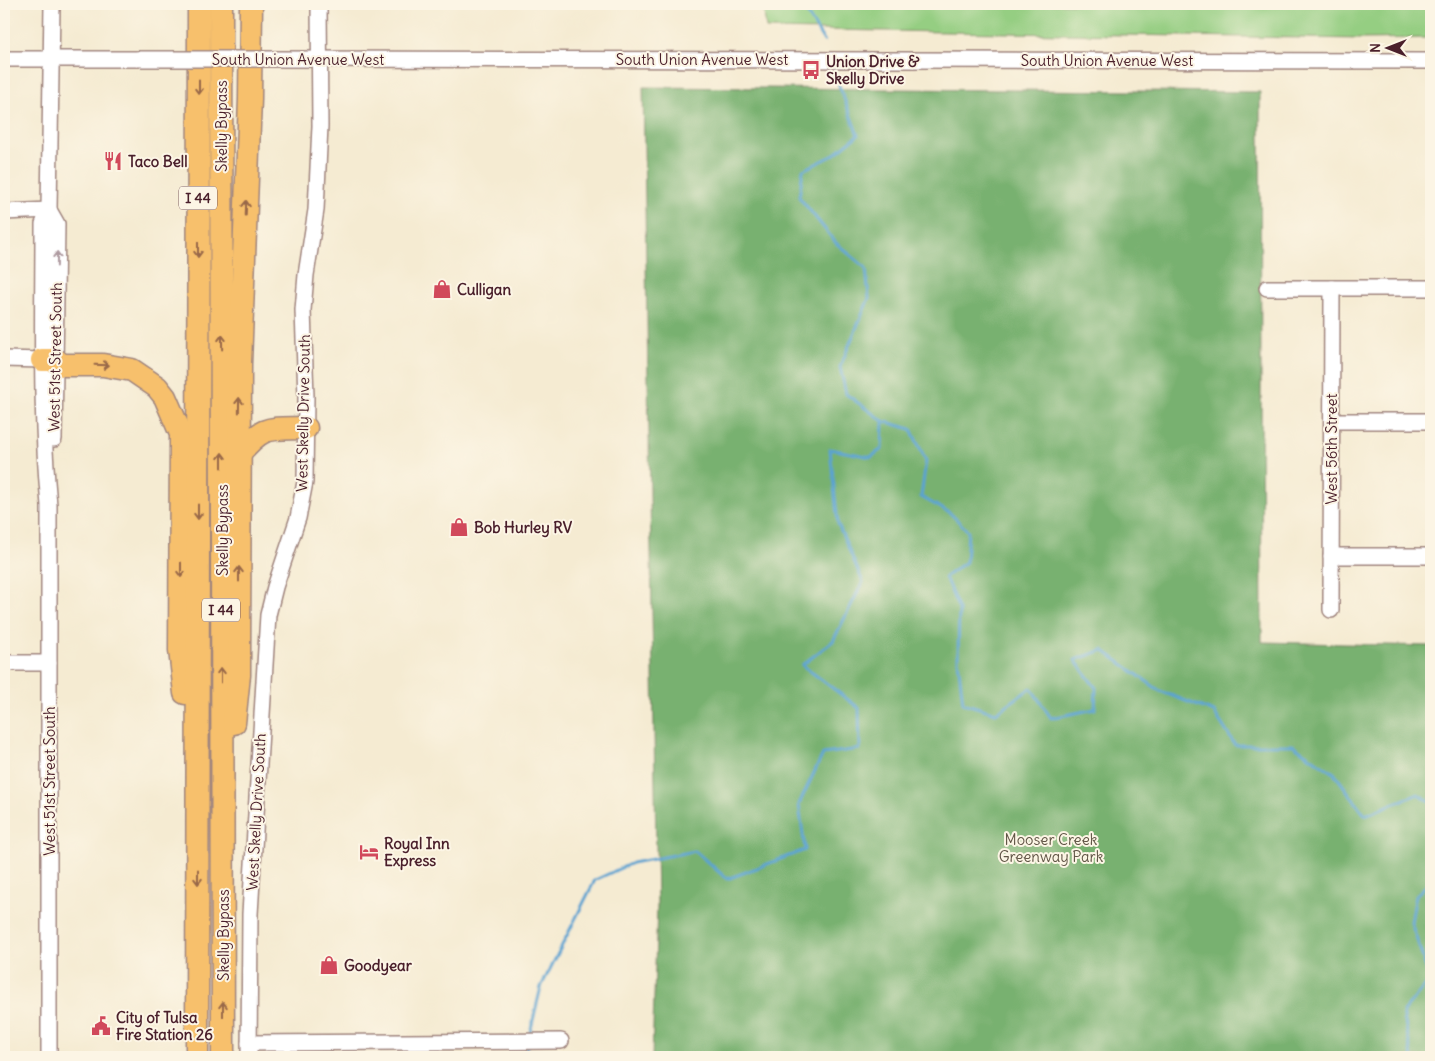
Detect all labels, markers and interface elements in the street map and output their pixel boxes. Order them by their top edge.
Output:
north arrow [1362,22,1412,72]
text: N [1366,43,1384,53]
street label: South Union Avenue West [212,50,384,69]
street label: South Union Avenue West [616,50,788,69]
street label: South Union Avenue West [1021,51,1193,70]
place label: Union Drive & Skelly Drive [826,52,920,89]
bus stop icon: Union Drive & Skelly Drive [800,59,822,81]
one-way arrow [194,79,204,95]
street label: Skelly Bypass [212,80,231,172]
restaurant icon: Taco Bell [102,150,124,172]
place label: Taco Bell [128,152,188,171]
road number: I 44 [179,187,217,210]
one-way arrow [241,200,250,216]
one-way arrow [193,242,203,258]
one-way arrow [52,251,62,268]
shop icon: Culligan [431,278,453,300]
place label: Culligan [457,280,511,300]
street label: West 51st Street South [44,282,66,432]
street label: West Skelly Drive South [292,334,314,492]
one-way arrow [217,335,227,351]
one-way arrow [94,361,110,370]
street label: West 56th Street [1322,393,1341,505]
one-way arrow [234,397,244,414]
one-way arrow [217,452,227,468]
street label: Skelly Bypass [213,484,232,576]
one-way arrow [193,504,203,520]
shop icon: Bob Hurley RV [448,516,470,538]
place label: Bob Hurley RV [474,518,573,538]
one-way arrow [176,562,186,578]
one-way arrow [234,566,244,582]
road number: I 44 [202,598,240,622]
one-way arrow [216,667,226,684]
street label: West 51st Street South [40,706,59,856]
street label: West Skelly Drive South [242,732,270,891]
park label: Mooser Creek Greenway Park [999,830,1104,866]
place label: Royal Inn Express [384,834,450,871]
hotel icon: Royal Inn Express [358,841,380,863]
one-way arrow [193,868,203,885]
street label: Skelly Bypass [214,889,233,981]
shop icon: Goodyear [318,954,340,976]
place label: Goodyear [344,956,413,976]
one-way arrow [218,1001,228,1017]
place label: City of Tulsa Fire Station 26 [116,1008,213,1044]
public building icon: City of Tulsa Fire Station 26 [90,1015,112,1037]

